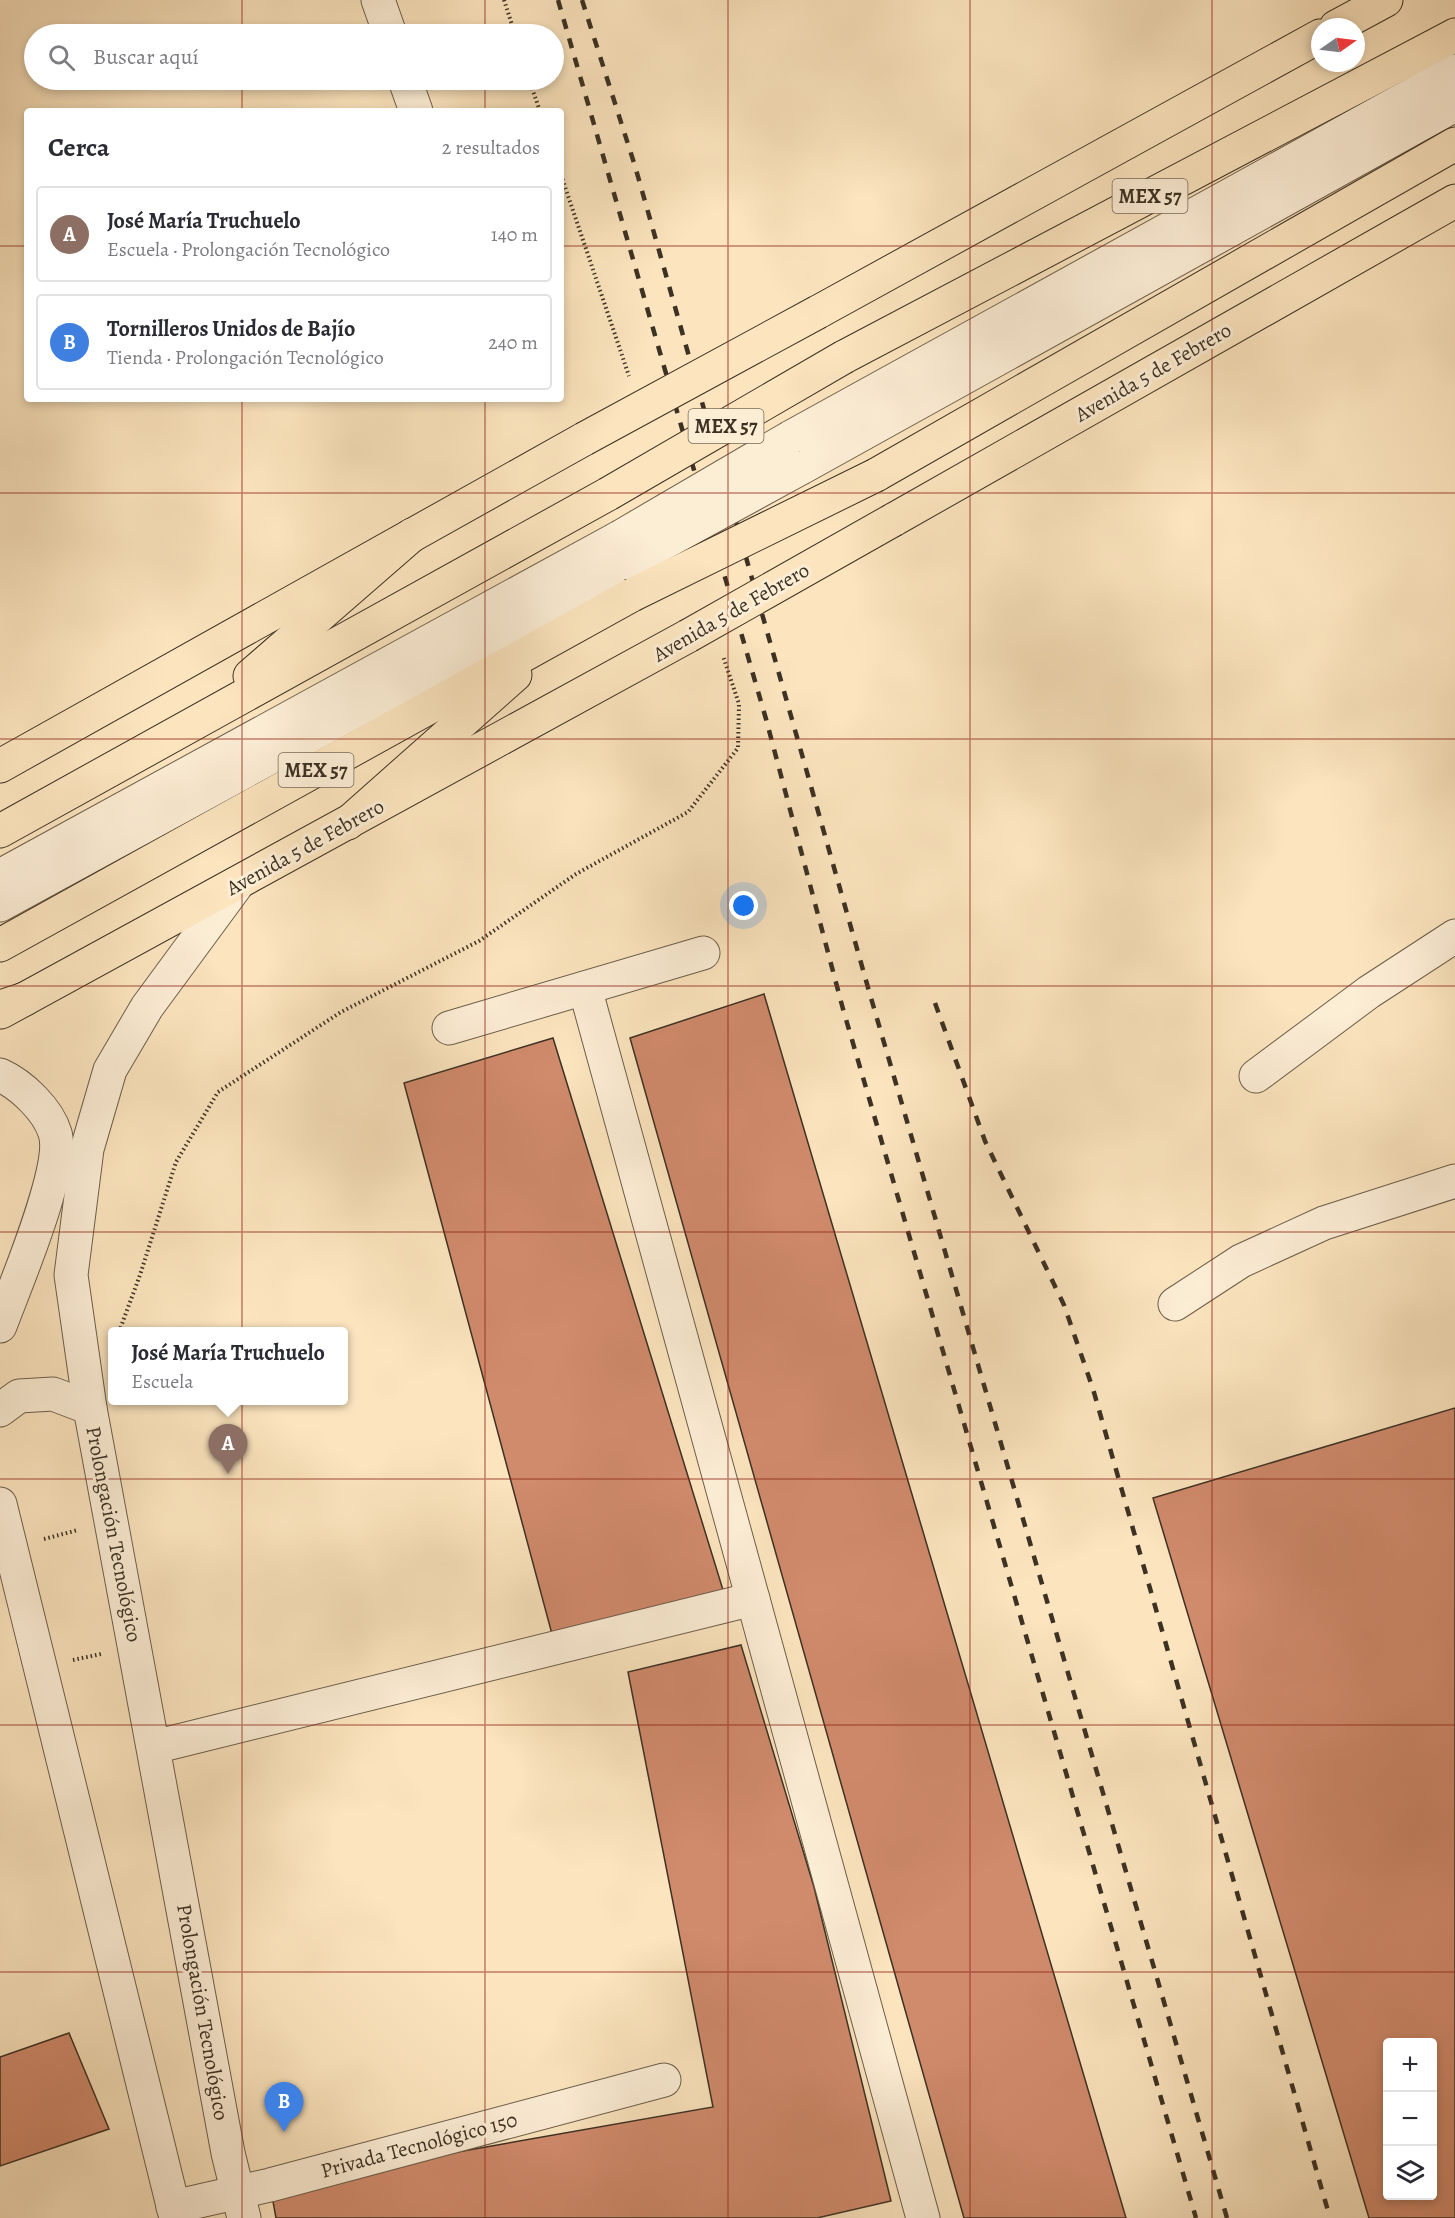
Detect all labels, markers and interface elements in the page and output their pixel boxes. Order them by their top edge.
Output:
north arrow [1311,18,1365,72]
search box [24,24,564,90]
icon: search [45,41,78,74]
text: Buscar aquí [93,42,199,72]
text: Cerca [48,130,110,165]
text: 2 resultados [442,134,540,161]
road number: MEX 57 [1112,179,1188,213]
text: José María Truchuelo [107,206,301,236]
text: A [63,221,76,248]
text: 140 m [491,221,538,248]
text: Escuela · Prolongación Tecnológico [107,236,390,263]
text: Tornilleros Unidos de Bajío [107,314,355,344]
street label: Avenida 5 de Febrero [1069,316,1236,429]
text: B [63,329,76,356]
text: 240 m [488,329,538,356]
text: Tienda · Prolongación Tecnológico [107,344,384,371]
road number: MEX 57 [688,409,764,443]
street label: Avenida 5 de Febrero [647,556,814,669]
road number: MEX 57 [278,753,354,787]
street label: Avenida 5 de Febrero [220,792,389,902]
your location [729,891,758,920]
popup [108,1327,348,1405]
text: José María Truchuelo [131,1338,325,1368]
text: Escuela [131,1368,194,1395]
street label: Prolongación Tecnológico [79,1424,149,1644]
pin: A [208,1424,248,1474]
street label: Prolongación Tecnológico [170,1902,236,2122]
map controls [1383,2038,1437,2200]
button: + [1383,2038,1437,2092]
pin: B [264,2082,304,2132]
button: − [1383,2092,1437,2146]
street label: Privada Tecnológico 150 [318,2105,520,2185]
button: layers [1383,2146,1437,2200]

